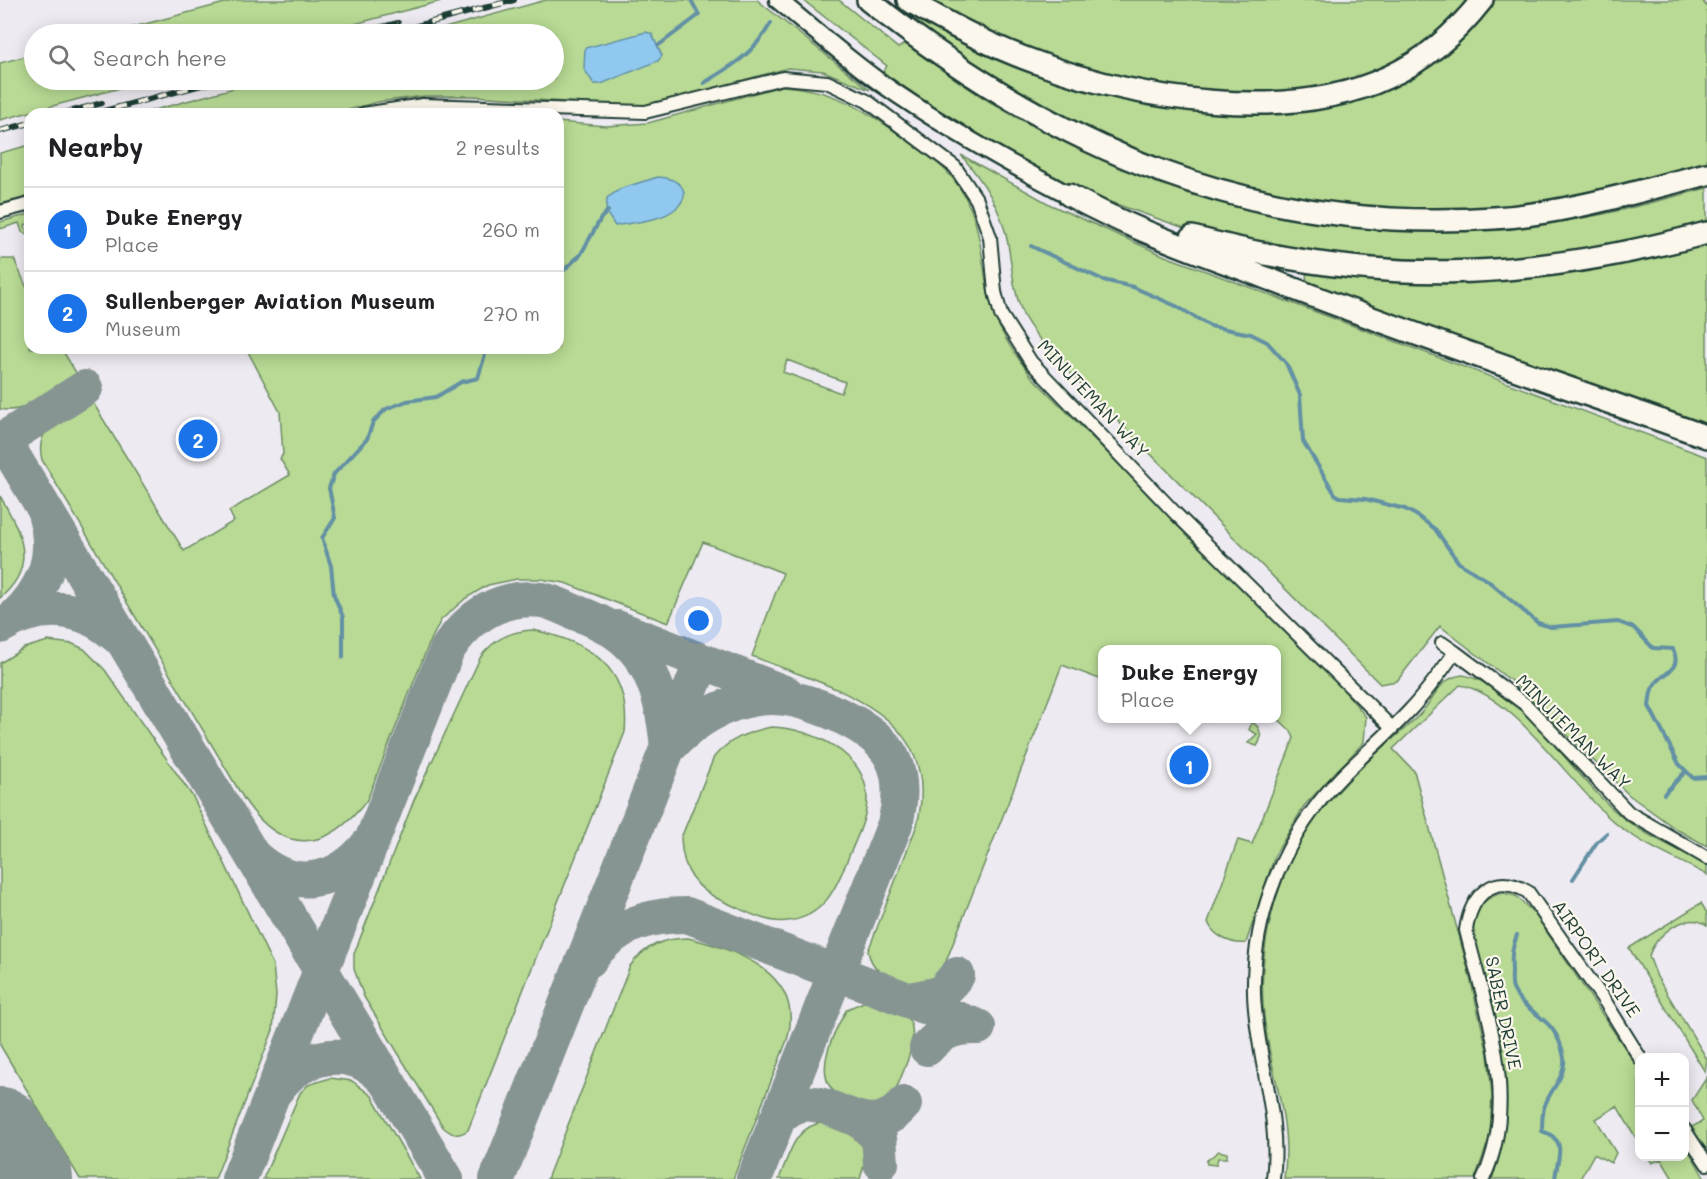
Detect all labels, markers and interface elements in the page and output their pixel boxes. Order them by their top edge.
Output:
search box [24,24,564,90]
icon: search [45,41,78,74]
text: Search here [93,43,227,72]
text: Nearby [48,130,143,164]
text: 2 results [456,134,540,160]
text: Duke Energy [105,202,243,231]
text: 1 [63,216,72,242]
text: 260 m [482,216,540,242]
text: Place [105,231,159,257]
text: Sullenberger Aviation Museum [105,286,435,315]
text: 2 [62,300,73,326]
text: 270 m [483,300,540,326]
text: Museum [105,315,181,341]
street label: MINUTEMAN WAY [1033,334,1155,463]
pin: 2 [178,416,218,462]
your location [684,606,713,635]
popup [1098,645,1281,723]
text: Duke Energy [1121,657,1258,686]
street label: MINUTEMAN WAY [1511,668,1637,794]
text: Place [1121,686,1175,712]
pin: 1 [1170,742,1208,788]
street label: AIRPORT DRIVE [1547,895,1646,1022]
street label: SABER DRIVE [1480,954,1528,1072]
map controls [1635,1053,1689,1161]
button: + [1635,1053,1689,1107]
button: − [1635,1107,1689,1161]

